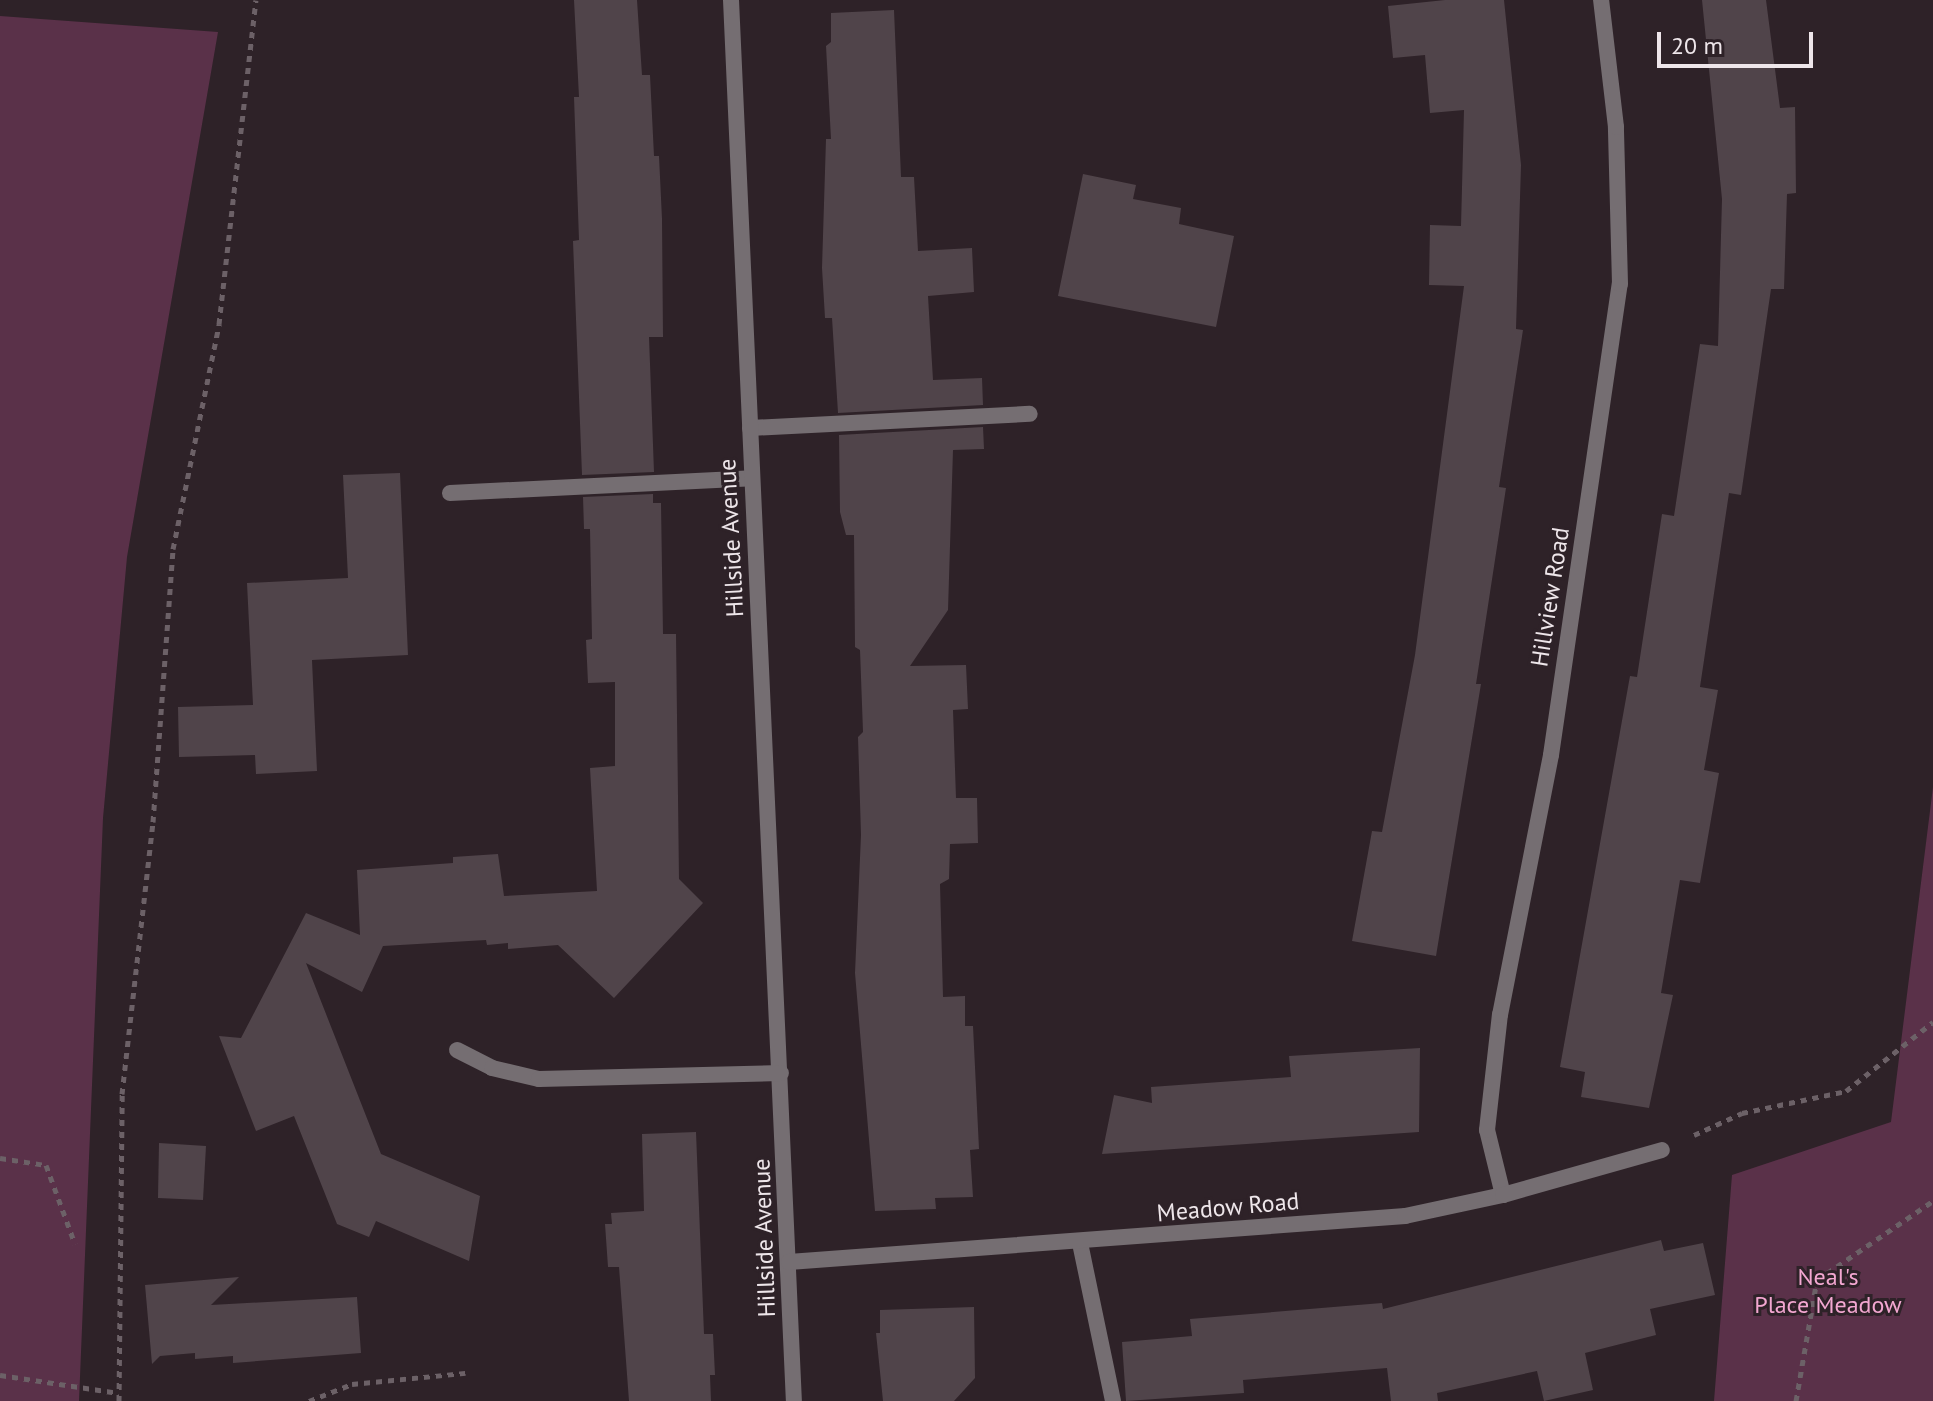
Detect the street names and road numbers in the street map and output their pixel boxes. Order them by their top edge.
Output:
street label: Hillside Avenue [712,458,750,618]
street label: Hillview Road [1525,525,1575,669]
street label: Hillside Avenue [747,1158,781,1318]
street label: Meadow Road [1155,1186,1301,1228]

